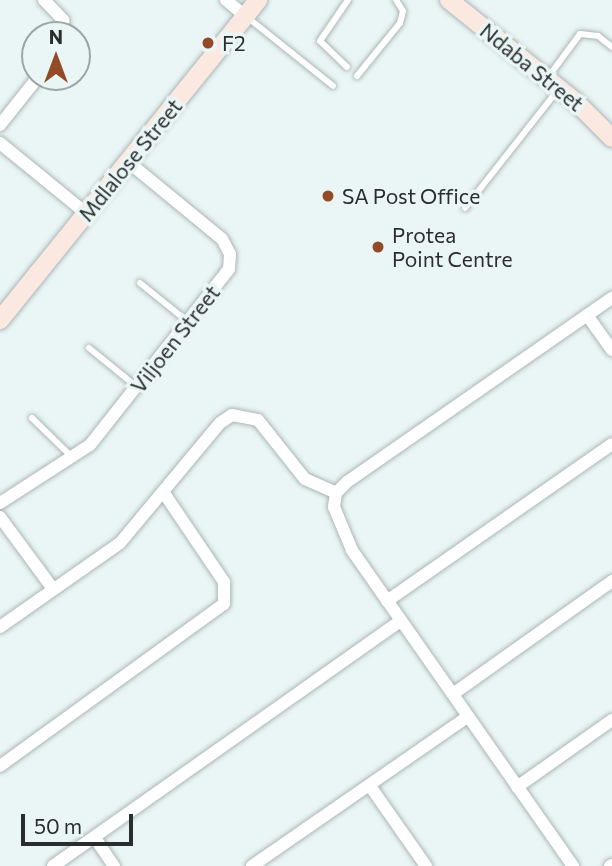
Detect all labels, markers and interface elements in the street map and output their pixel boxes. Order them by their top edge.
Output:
street label: Ndaba Street [475,18,589,116]
north arrow [21,21,91,91]
text: N [49,25,63,48]
place label: F2 [222,30,246,56]
marker: F2 [200,35,216,51]
street label: Mdlalose Street [73,94,187,226]
place label: SA Post Office [342,183,480,209]
marker: SA Post Office [320,188,336,204]
place label: Protea Point Centre [392,222,513,272]
marker: Protea Point Centre [370,239,386,255]
street label: Viljoen Street [125,280,225,398]
scale bar [24,800,136,844]
text: 50 m [34,813,82,838]

